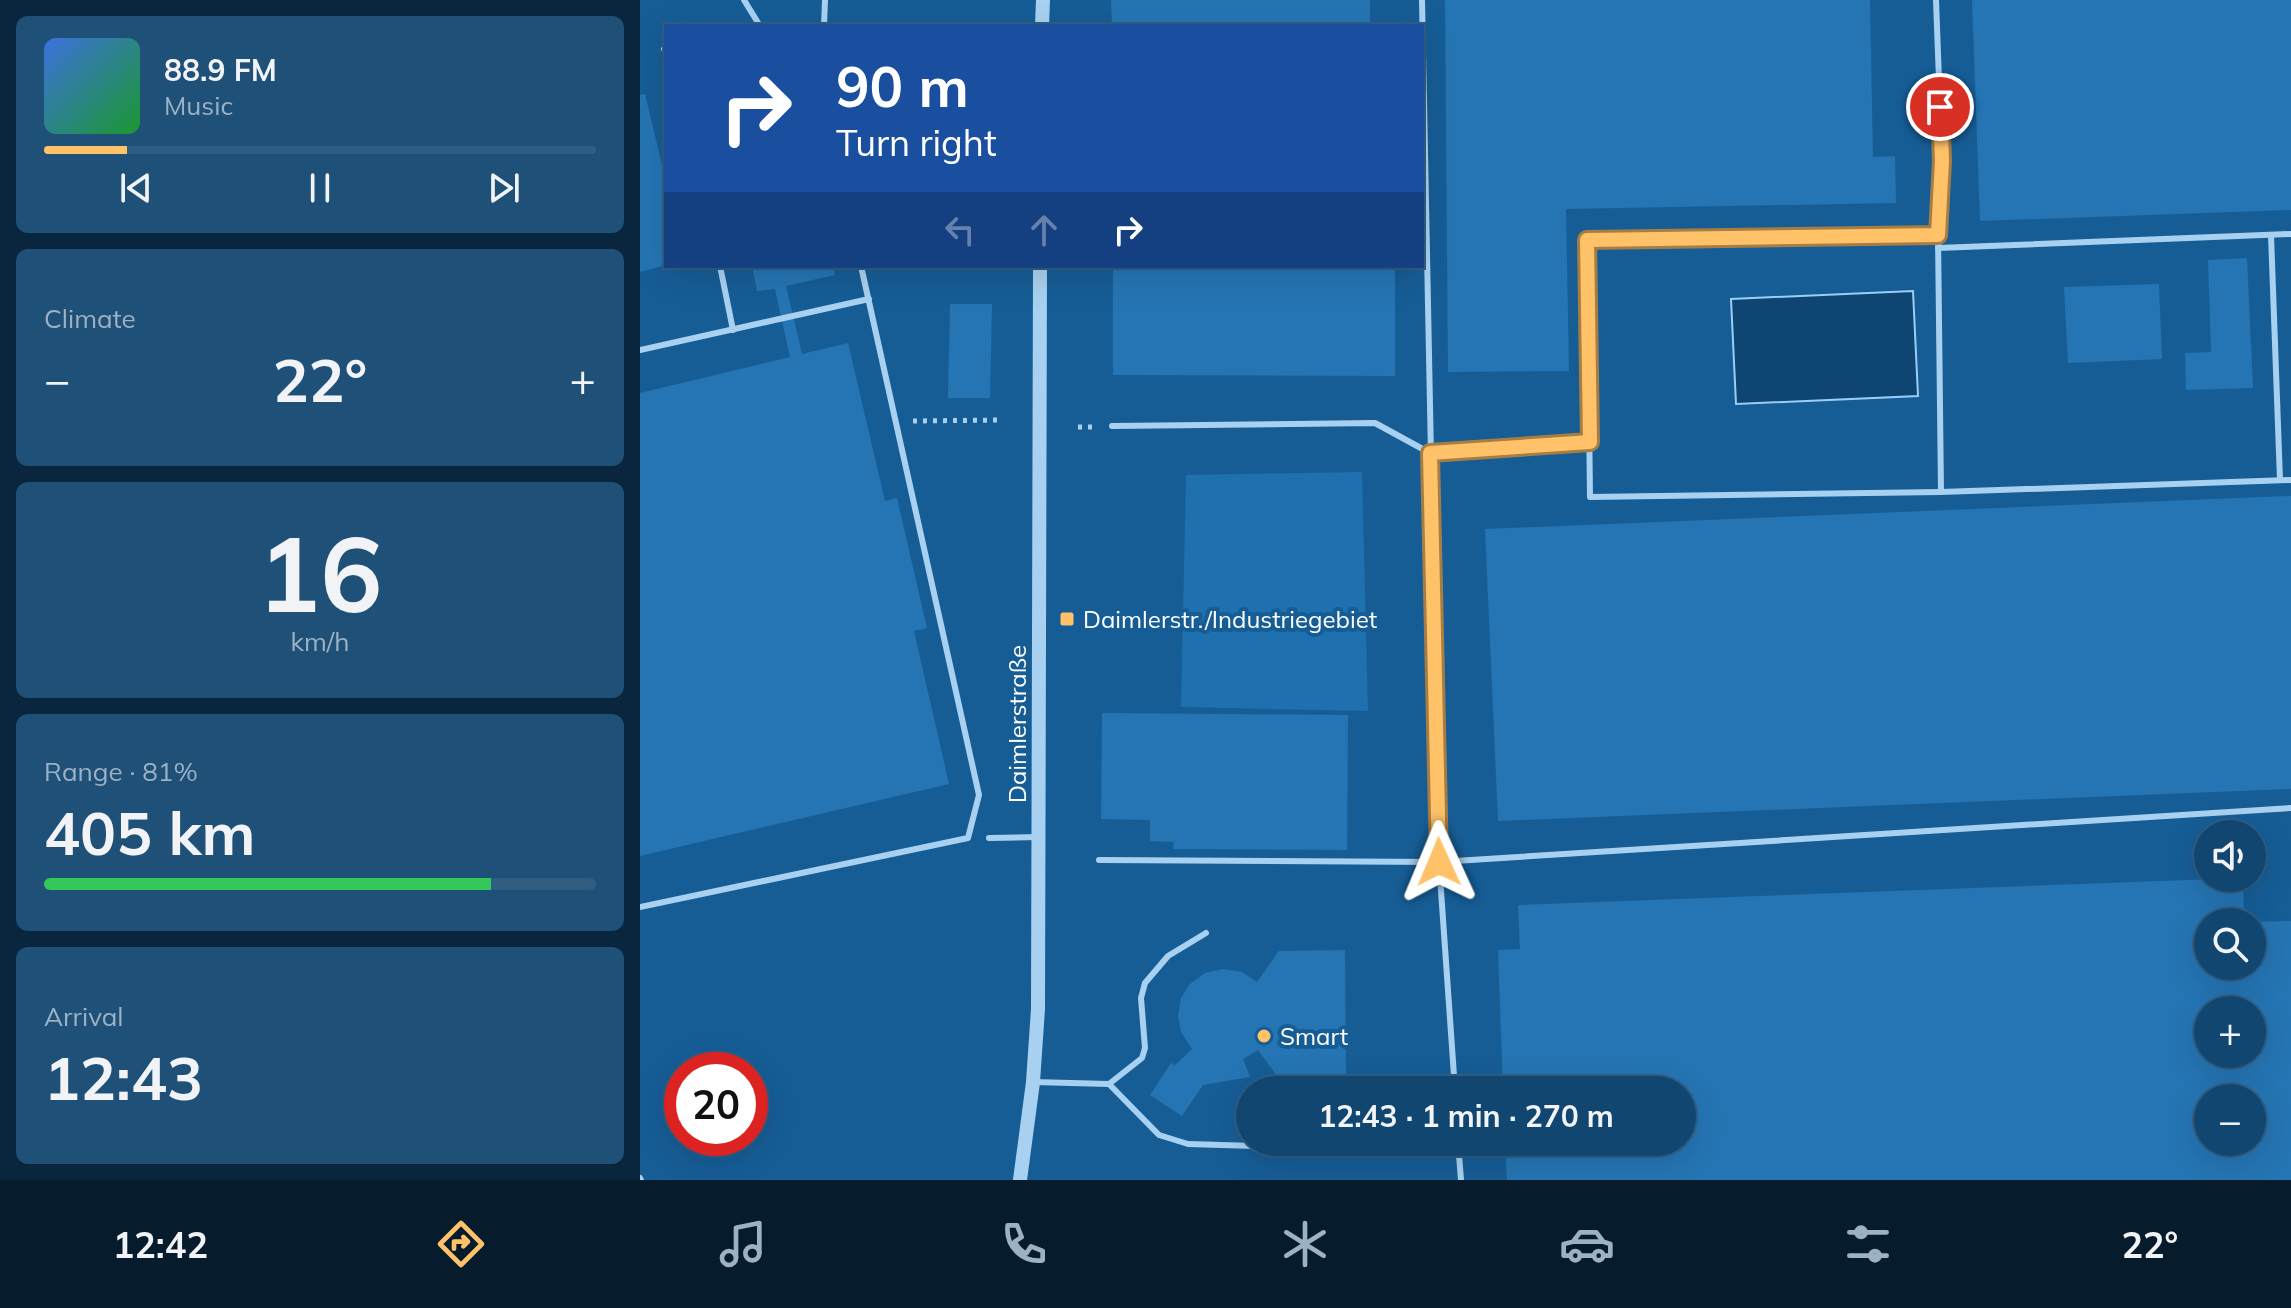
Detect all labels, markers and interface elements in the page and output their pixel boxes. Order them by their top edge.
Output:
text: 88.9 FM [164,51,277,89]
text: 90 m [836,51,969,121]
icon: right [704,56,808,160]
pin [1906,73,1974,141]
icon: arrive [1918,85,1962,129]
text: Music [164,89,233,122]
text: Turn right [836,120,997,165]
icon: previous [114,166,158,210]
icon: pause [298,166,342,210]
icon: next [482,166,526,210]
icon: left [938,208,982,252]
icon: ahead [1022,208,1066,252]
icon: right [1106,208,1150,252]
text: Climate [44,302,136,335]
text: 22° [273,342,367,417]
text: − [44,352,70,407]
text: + [570,352,596,407]
text: 16 [258,507,382,638]
place label: Daimlerstr./Industriegebiet [1083,604,1377,634]
marker: Daimlerstr./Industriegebiet [1058,610,1076,628]
text: km/h [291,625,349,658]
street label: Daimlerstraße [1002,645,1032,803]
text: Range · 81% [44,755,198,788]
text: 405 km [44,795,256,870]
position arrow [1397,820,1481,904]
map controls [2194,820,2266,1156]
button: sound [2194,820,2266,892]
button: search [2194,908,2266,980]
button: + [2194,996,2266,1068]
text: Arrival [44,1000,124,1033]
place label: Smart [1280,1021,1348,1051]
marker: Smart [1255,1027,1273,1045]
text: 12:43 [44,1040,203,1115]
speed limit sign: 20 [664,1052,768,1156]
button: − [2194,1084,2266,1156]
text: 12:43 · 1 min · 270 m [1318,1097,1614,1135]
icon: directions [433,1216,489,1272]
icon: music [715,1216,771,1272]
icon: phone [996,1216,1052,1272]
icon: climate [1277,1216,1333,1272]
icon: car [1559,1216,1615,1272]
icon: filters [1840,1216,1896,1272]
text: 12:42 [113,1222,208,1267]
text: 22° [2121,1222,2178,1267]

